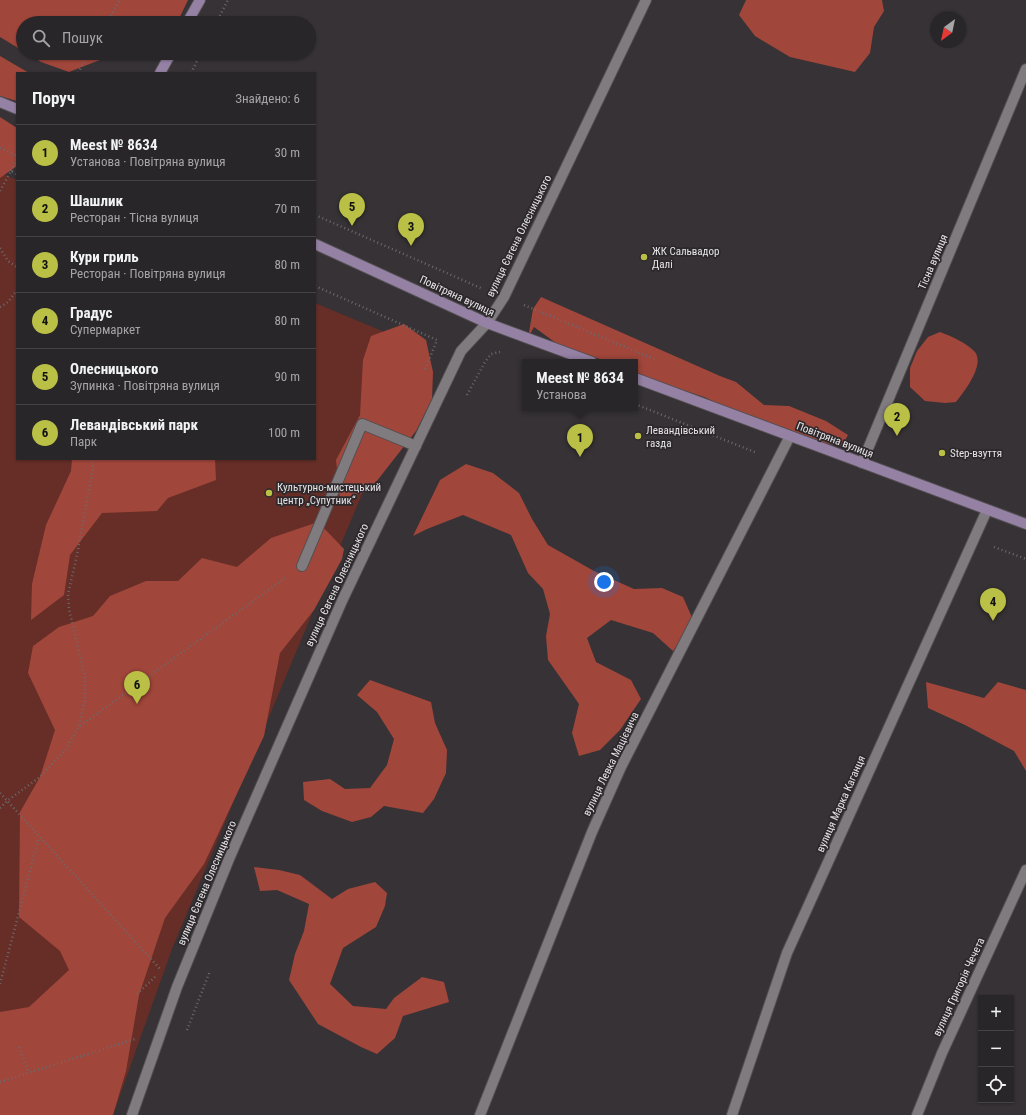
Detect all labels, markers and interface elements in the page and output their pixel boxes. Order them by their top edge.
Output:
north arrow [930,12,966,48]
search box [16,16,316,60]
icon: search [30,27,52,49]
text: Пошук [62,29,103,47]
text: Поруч [32,88,75,108]
text: Знайдено: 6 [235,91,300,106]
text: Meest № 8634 [70,136,157,154]
text: 1 [42,145,48,160]
text: 30 m [274,145,300,160]
text: Установа · Повітряна вулиця [70,154,226,169]
street label: вулиця Євгена Олесницького [484,172,554,299]
text: Шашлик [70,192,123,210]
pin: 5 [339,193,365,226]
text: 2 [42,201,48,216]
text: 70 m [274,201,300,216]
text: Ресторан · Тісна вулиця [70,210,199,225]
pin: 3 [398,213,424,246]
street label: Тісна вулиця [916,232,950,292]
place label: ЖК Сальвадор Далі [652,245,719,271]
text: Кури гриль [70,248,139,266]
marker: ЖК Сальвадор Далі [639,252,649,262]
text: 3 [42,257,48,272]
text: 80 m [274,257,300,272]
text: Ресторан · Повітряна вулиця [70,266,226,281]
street label: Повітряна вулиця [417,273,497,319]
text: Градус [70,304,113,322]
text: 4 [42,313,48,328]
text: 80 m [274,313,300,328]
text: Супермаркет [70,322,141,337]
popup [522,359,638,411]
text: Олесницького [70,360,159,378]
text: 5 [42,369,48,384]
text: 90 m [274,369,300,384]
text: Meest № 8634 [536,369,624,387]
text: Зупинка · Повітряна вулиця [70,378,220,393]
text: Установа [536,387,587,402]
pin: 2 [884,403,910,436]
text: Левандівський парк [70,416,198,434]
street label: Повітряна вулиця [795,419,875,461]
pin: 1 [567,424,593,457]
place label: Левандівський газда [646,424,715,450]
text: 6 [42,425,48,440]
text: 100 m [268,425,300,440]
marker: Левандівський газда [633,431,643,441]
text: Парк [70,434,97,449]
place label: Step-взуття [950,447,1002,460]
marker: Step-взуття [937,448,947,458]
place label: Культурно-мистецький центр „Супутник“ [277,481,381,507]
marker: Культурно-мистецький центр „Супутник“ [264,488,274,498]
street label: вулиця Євгена Олесницького [303,521,371,649]
your location [594,572,614,592]
pin: 4 [980,588,1006,621]
pin: 6 [124,671,150,704]
street label: вулиця Левка Мацієвича [580,710,642,818]
street label: вулиця Марка Каганця [814,754,868,854]
street label: вулиця Євгена Олесницького [175,818,239,947]
street label: вулиця Григорія Чечета [930,936,988,1038]
map controls [978,995,1014,1103]
button: + [978,995,1014,1031]
button: − [978,1031,1014,1067]
button: locate [978,1067,1014,1103]

